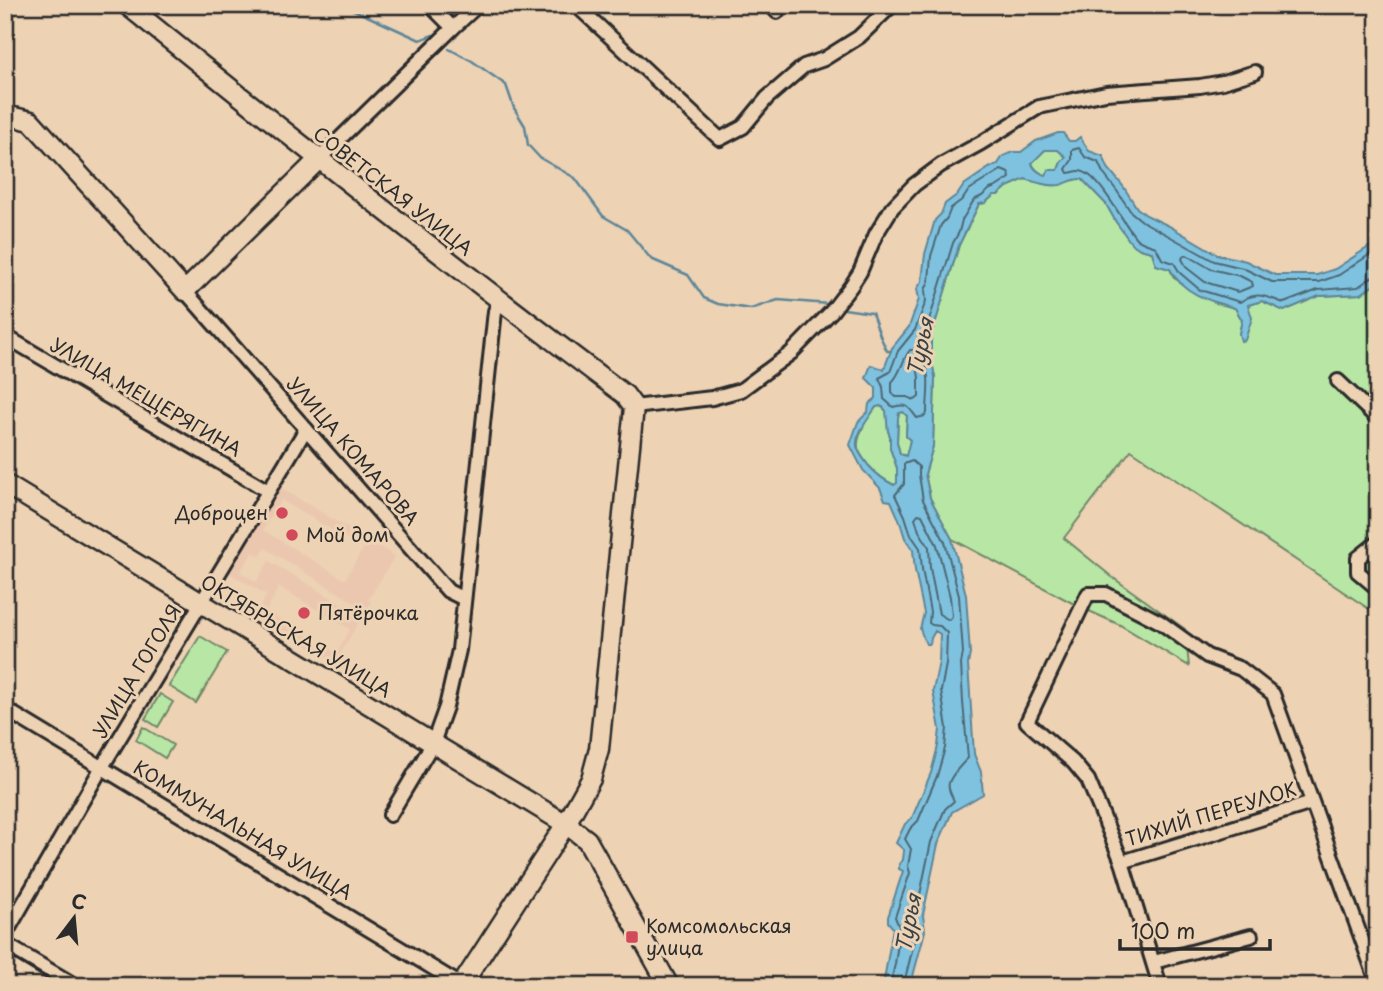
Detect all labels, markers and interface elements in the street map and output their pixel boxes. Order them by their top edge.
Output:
street label: СОВЕТСКАЯ УЛИЦА [308,119,479,261]
water label: Турья [897,313,941,379]
street label: УЛИЦА МЕЩЕРЯГИНА [46,330,247,462]
street label: УЛИЦА КОМАРОВА [281,370,426,531]
place label: Доброцен [174,498,268,526]
marker: Доброцен [274,505,290,521]
place label: Мой дом [306,520,389,548]
marker: Мой дом [284,527,300,543]
street label: ОКТЯБРЬСКАЯ УЛИЦА [196,567,397,703]
street label: УЛИЦА ГОГОЛЯ [85,598,187,743]
place label: Пятёрочка [318,598,419,626]
marker: Пятёрочка [296,605,312,621]
street label: КОММУНАЛЬНАЯ УЛИЦА [129,753,358,906]
street label: ТИХИЙ ПЕРЕУЛОК [1122,774,1299,852]
north arrow [38,883,108,953]
text: С [68,885,90,916]
water label: Турья [886,889,929,955]
scale bar [1120,907,1271,951]
place label: Комсомольская улица [646,911,792,961]
text: 100 m [1131,914,1195,946]
marker: Комсомольская улица [624,929,640,945]

